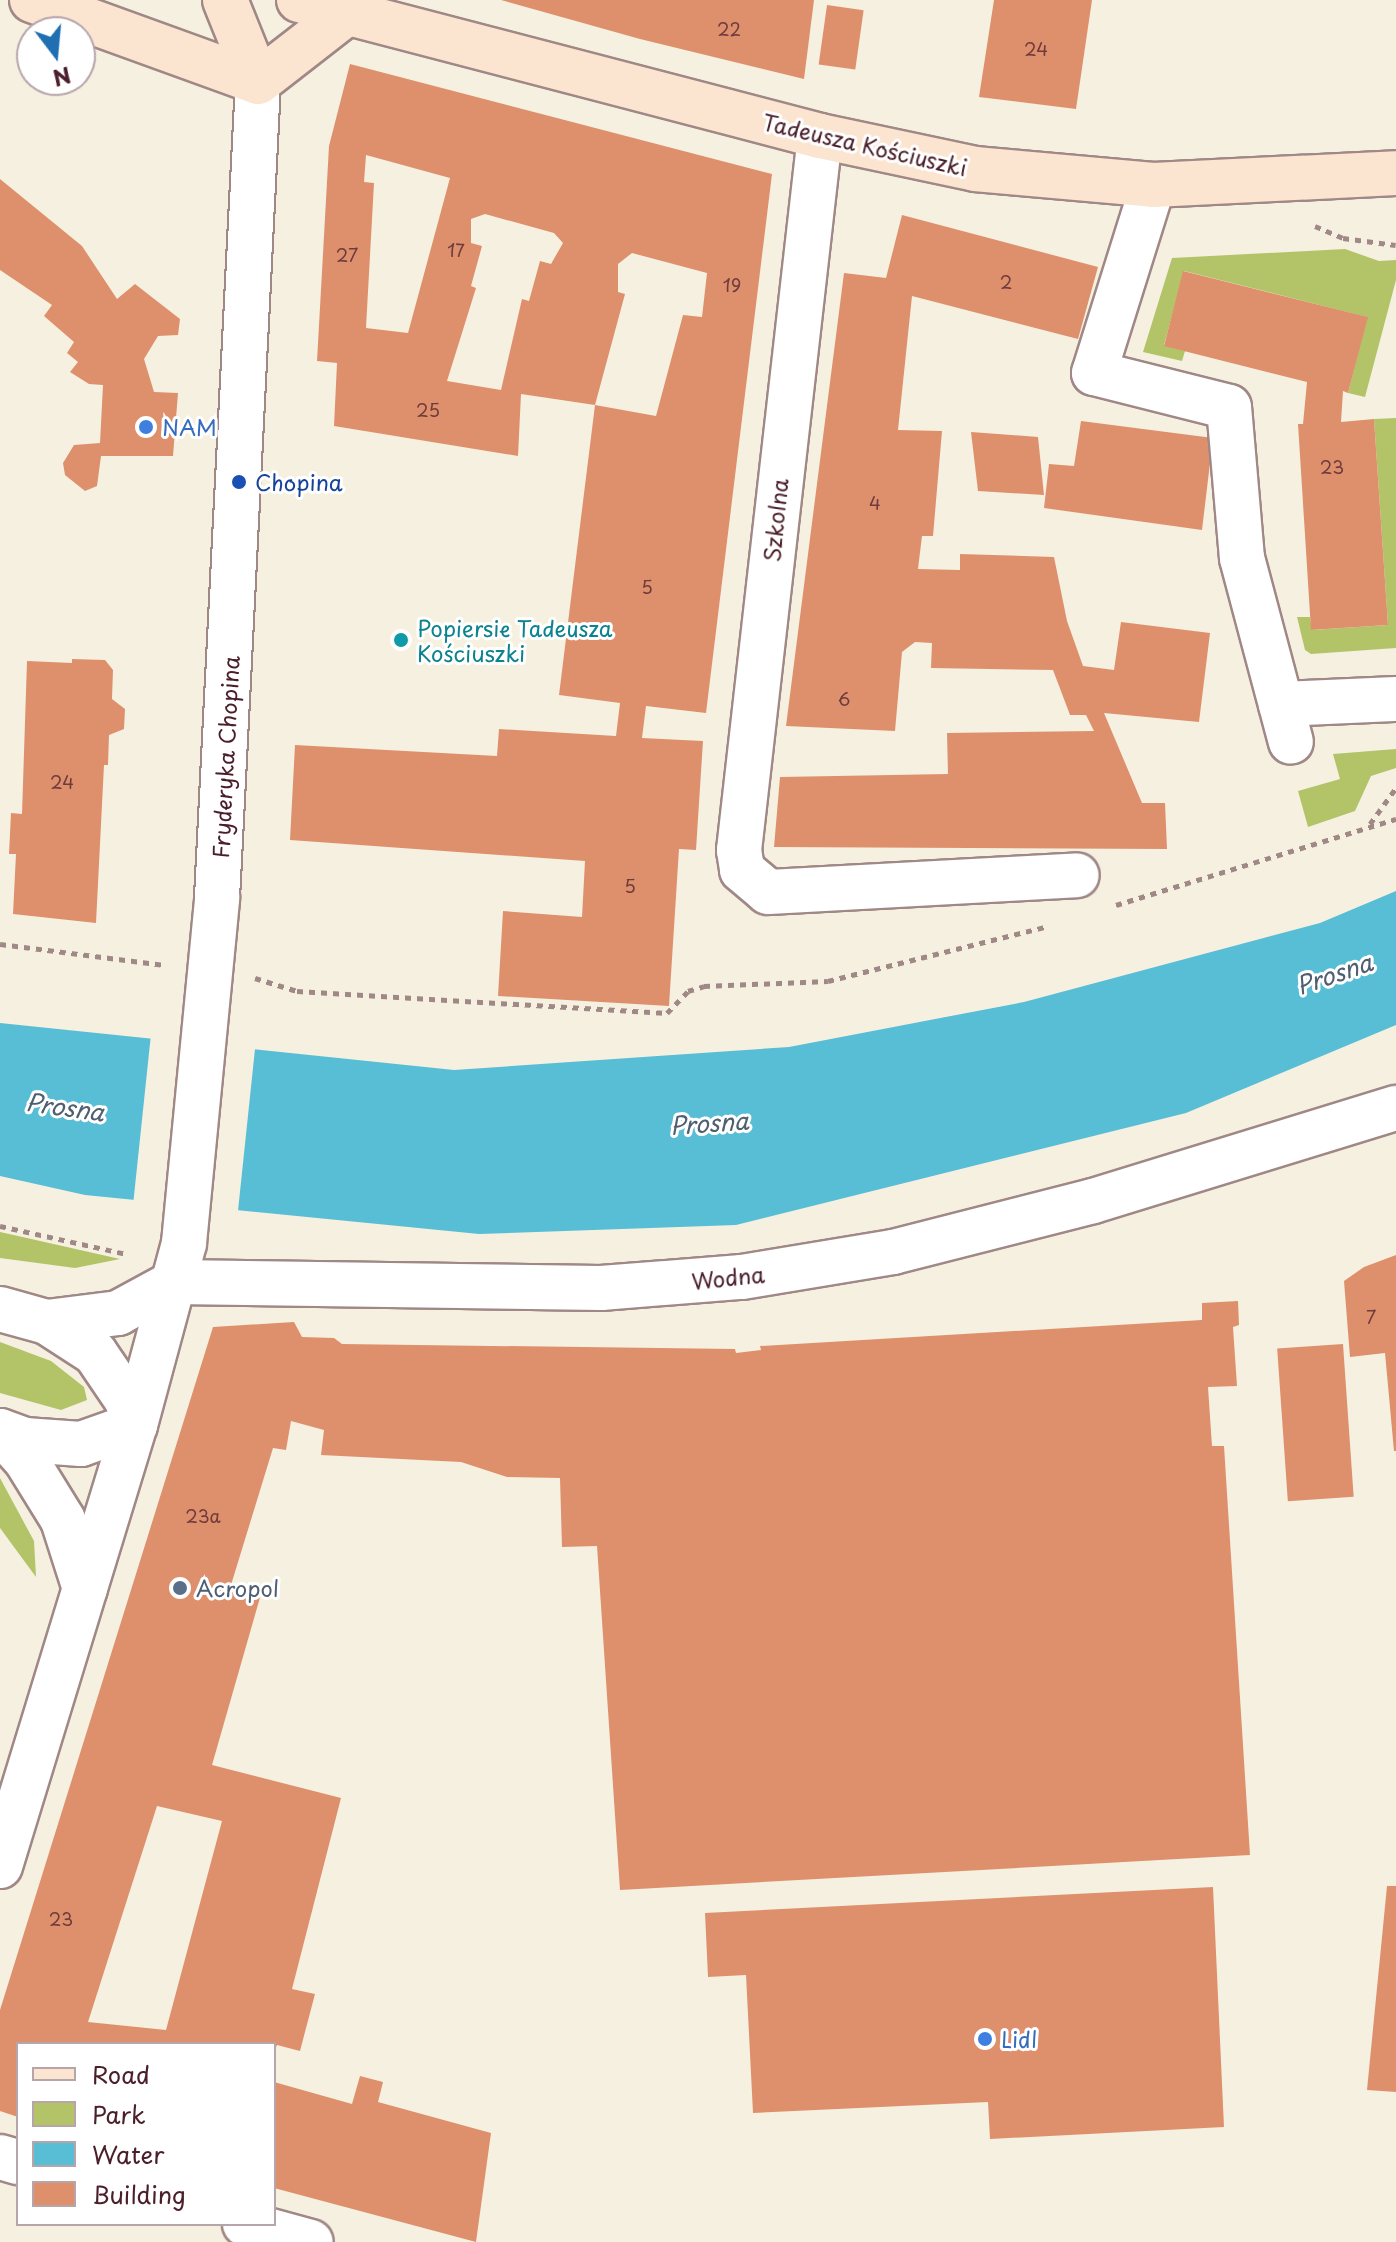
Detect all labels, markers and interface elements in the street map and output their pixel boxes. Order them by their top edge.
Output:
north arrow [16,16,96,96]
house number: 22 [717,18,741,40]
house number: 24 [1024,38,1048,60]
text: N [49,59,75,96]
street label: Tadeusza Kościuszki [759,107,971,181]
house number: 17 [447,239,465,261]
house number: 27 [336,244,358,266]
house number: 2 [1000,271,1012,293]
house number: 19 [723,274,741,296]
house number: 25 [416,399,440,421]
place label: NAM [162,414,217,440]
marker: NAM [137,418,155,436]
house number: 23 [1320,456,1344,478]
place label: Chopina [255,469,343,495]
marker: Chopina [230,473,248,491]
street label: Szkolna [757,477,793,563]
house number: 4 [869,492,881,514]
house number: 5 [641,576,653,598]
place label: Popiersie Tadeusza Kościuszki [417,614,614,666]
marker: Popiersie Tadeusza Kościuszki [392,631,410,649]
street label: Fryderyka Chopina [207,655,243,859]
house number: 6 [838,688,850,710]
house number: 24 [50,771,74,793]
house number: 5 [624,875,636,897]
water label: Prosna [1292,947,1376,1001]
water label: Prosna [24,1087,106,1127]
water label: Prosna [669,1106,749,1140]
street label: Wodna [690,1260,766,1294]
house number: 7 [1366,1306,1376,1328]
house number: 23a [185,1505,221,1527]
place label: Acropol [196,1575,279,1601]
marker: Acropol [171,1579,189,1597]
house number: 23 [49,1908,73,1930]
place label: Lidl [1001,2026,1037,2052]
marker: Lidl [976,2030,994,2048]
legend [16,2042,276,2226]
text: Road [92,2056,150,2092]
text: Park [92,2096,146,2132]
text: Water [92,2136,164,2172]
text: Building [92,2176,186,2212]

